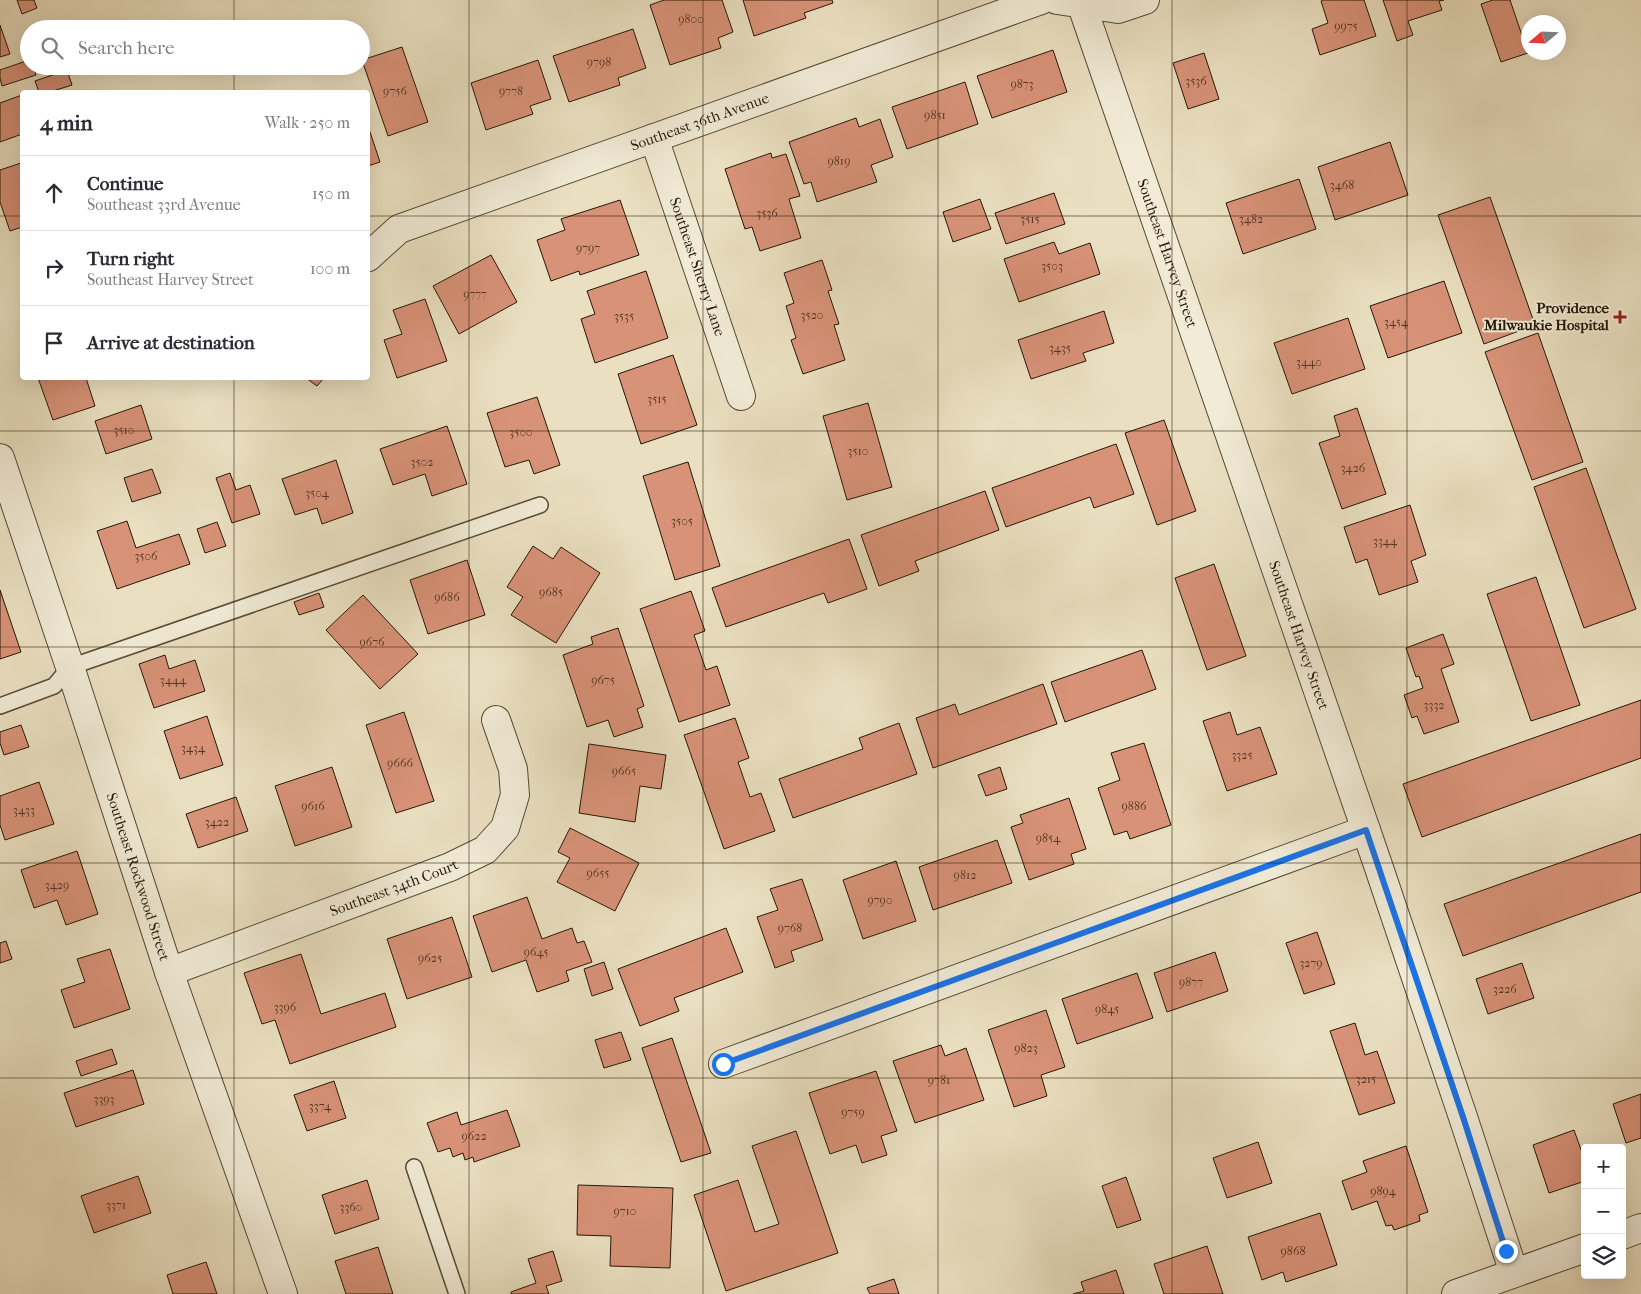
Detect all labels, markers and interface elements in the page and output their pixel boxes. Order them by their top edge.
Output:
house number: 9800 [678,12,704,26]
north arrow [1521,15,1566,60]
house number: 9975 [1334,19,1358,33]
search box [20,20,370,75]
icon: search [38,34,66,62]
text: Search here [78,37,174,59]
house number: 9798 [587,55,611,69]
house number: 3536 [1185,74,1207,88]
house number: 9873 [1010,77,1034,91]
house number: 9756 [383,84,407,98]
house number: 9778 [499,84,523,98]
street label: Southeast 36th Avenue [628,89,772,155]
house number: 9851 [924,108,946,122]
text: 4 min [40,111,93,135]
text: Walk · 250 m [265,113,350,132]
house number: 9819 [828,154,850,168]
text: Continue [87,173,163,195]
street label: Southeast Harvey Street [1133,177,1201,331]
house number: 3468 [1330,178,1354,192]
icon: ahead [40,179,68,207]
text: 150 m [312,184,350,203]
text: Southeast 33rd Avenue [87,195,241,214]
street label: Southeast Sherry Lane [666,195,729,339]
house number: 3536 [756,206,778,220]
house number: 3515 [1020,212,1040,226]
house number: 3482 [1239,212,1263,226]
house number: 9797 [576,241,600,255]
text: Turn right [87,248,174,270]
icon: right [40,254,68,282]
text: 100 m [310,259,350,278]
house number: 3503 [1041,259,1063,273]
text: Southeast Harvey Street [87,270,254,289]
house number: 9777 [463,287,487,301]
place label: Providence Milwaukie Hospital [1483,299,1610,334]
house number: 3520 [801,308,823,322]
house number: 3535 [614,309,634,323]
marker: Providence Milwaukie Hospital [1613,310,1627,324]
house number: 3454 [1384,315,1409,329]
icon: arrive [40,329,68,357]
text: Arrive at destination [87,332,255,354]
house number: 3435 [1049,341,1071,355]
house number: 3440 [1296,355,1322,369]
house number: 3515 [647,392,667,406]
house number: 3510 [114,423,134,437]
house number: 3500 [509,425,533,439]
house number: 3510 [848,444,868,458]
house number: 3502 [411,455,433,469]
house number: 3426 [1341,461,1366,475]
house number: 3504 [305,486,330,500]
house number: 3505 [671,514,693,528]
house number: 3344 [1373,534,1398,548]
house number: 3506 [134,549,158,563]
street label: Southeast Harvey Street [1265,559,1333,713]
house number: 9685 [539,585,563,599]
house number: 9686 [434,590,460,604]
house number: 9676 [360,635,385,649]
house number: 3444 [160,673,187,687]
house number: 9675 [591,673,615,687]
house number: 3332 [1424,698,1444,712]
house number: 3434 [181,741,206,755]
house number: 3325 [1231,748,1253,762]
house number: 9666 [387,756,413,770]
house number: 9665 [612,764,636,778]
street label: Southeast Rockwood Street [102,791,174,964]
house number: 9616 [301,799,325,813]
house number: 9886 [1122,799,1147,813]
house number: 3433 [13,803,35,817]
house number: 3422 [205,815,229,829]
house number: 9854 [1036,831,1061,845]
street label: Southeast 34th Court [327,855,462,920]
house number: 9655 [586,866,610,880]
house number: 9812 [954,868,976,882]
house number: 3429 [45,878,69,892]
house number: 9790 [868,893,893,907]
house number: 9768 [778,921,802,935]
house number: 9645 [524,945,548,959]
house number: 9625 [418,951,442,965]
house number: 3279 [1299,956,1323,970]
house number: 9877 [1179,975,1203,989]
house number: 3226 [1493,982,1517,996]
house number: 3396 [274,1000,297,1014]
house number: 9845 [1095,1002,1119,1016]
house number: 9823 [1014,1041,1038,1055]
route start [712,1053,735,1076]
house number: 3215 [1356,1072,1376,1086]
house number: 9781 [928,1073,950,1087]
house number: 3393 [93,1092,115,1106]
house number: 3374 [309,1099,332,1113]
house number: 9759 [841,1105,865,1119]
house number: 9622 [461,1129,487,1143]
map controls [1581,1144,1626,1279]
button: + [1581,1144,1626,1189]
house number: 9894 [1370,1184,1397,1198]
button: − [1581,1189,1626,1234]
house number: 3371 [106,1198,126,1212]
house number: 3360 [340,1200,362,1214]
house number: 9710 [614,1204,636,1218]
button: layers [1581,1234,1626,1279]
route end [1495,1240,1518,1263]
house number: 9868 [1281,1244,1305,1258]

